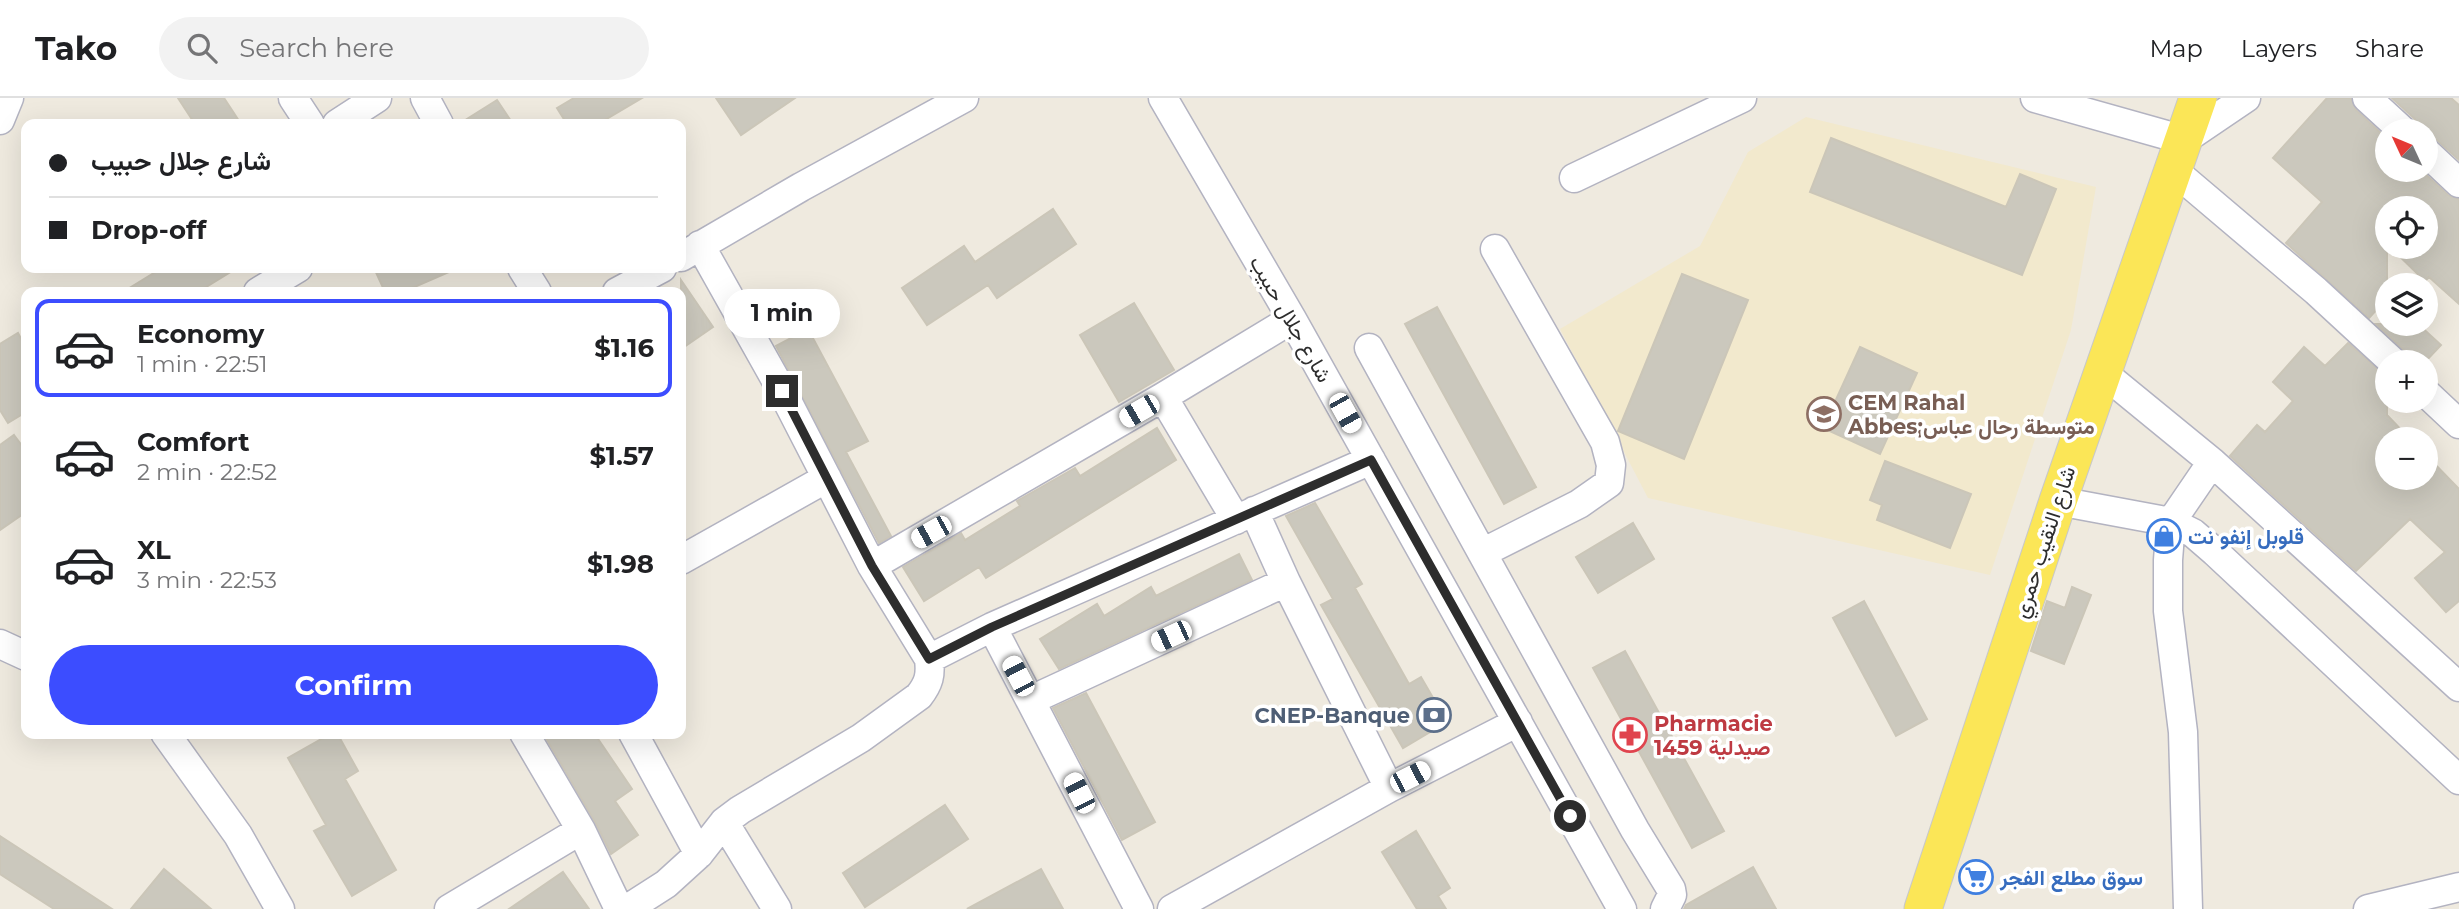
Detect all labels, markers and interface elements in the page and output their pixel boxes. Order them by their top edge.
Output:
search box [159,17,649,80]
text: Tako [35,28,117,68]
icon: search [183,29,221,67]
text: Search here [239,32,394,64]
text: Map [2149,34,2203,63]
text: Layers [2241,34,2317,63]
text: Share [2355,34,2424,63]
north arrow [2375,119,2438,182]
map controls [2375,119,2438,490]
text: شارع جلال حبيب [91,145,271,177]
button: locate [2375,196,2438,259]
text: Drop-off [91,214,206,246]
street label: شارع جلال حبيب [1243,251,1337,388]
button: layers [2375,273,2438,336]
callout: 1 min [724,289,840,338]
text: 1 min [751,299,813,327]
icon: car [53,317,116,380]
text: Economy [137,318,264,350]
text: $1.16 [594,332,654,364]
text: 1 min · 22:51 [137,350,268,378]
button: + [2375,350,2438,413]
route end [766,375,798,407]
car [1326,390,1365,436]
place label: CEM Rahal Abbes;متوسطة رحال عباس [1847,390,2095,440]
car [1116,391,1163,431]
school or university icon: CEM Rahal Abbes;متوسطة رحال عباس [1805,395,1843,433]
icon: car [53,425,116,488]
text: Comfort [137,426,249,458]
button: − [2375,427,2438,490]
text: $1.57 [589,440,654,472]
text: 2 min · 22:52 [137,458,277,486]
street label: شارع النقيب حمري [2008,463,2085,622]
car [908,513,955,551]
shop icon: قلوبل إنفو نت [2145,517,2183,555]
place label: قلوبل إنفو نت [2188,524,2304,551]
icon: car [53,533,116,596]
text: XL [137,534,171,566]
text: $1.98 [587,548,654,580]
text: 3 min · 22:53 [137,566,277,594]
car [1148,618,1195,654]
button: Confirm [49,645,658,725]
car [999,653,1038,699]
bank icon: CNEP-Banque [1415,696,1453,734]
place label: CNEP-Banque [1255,703,1410,728]
place label: Pharmacie 1459 صيدلية [1654,711,1773,760]
pharmacy icon: Pharmacie 1459 صيدلية [1611,716,1649,754]
car [1387,758,1434,796]
car [1061,770,1098,816]
route start [1554,800,1586,832]
supermarket icon: سوق مطلع الفجر [1957,858,1995,896]
place label: سوق مطلع الفجر [1999,865,2143,892]

